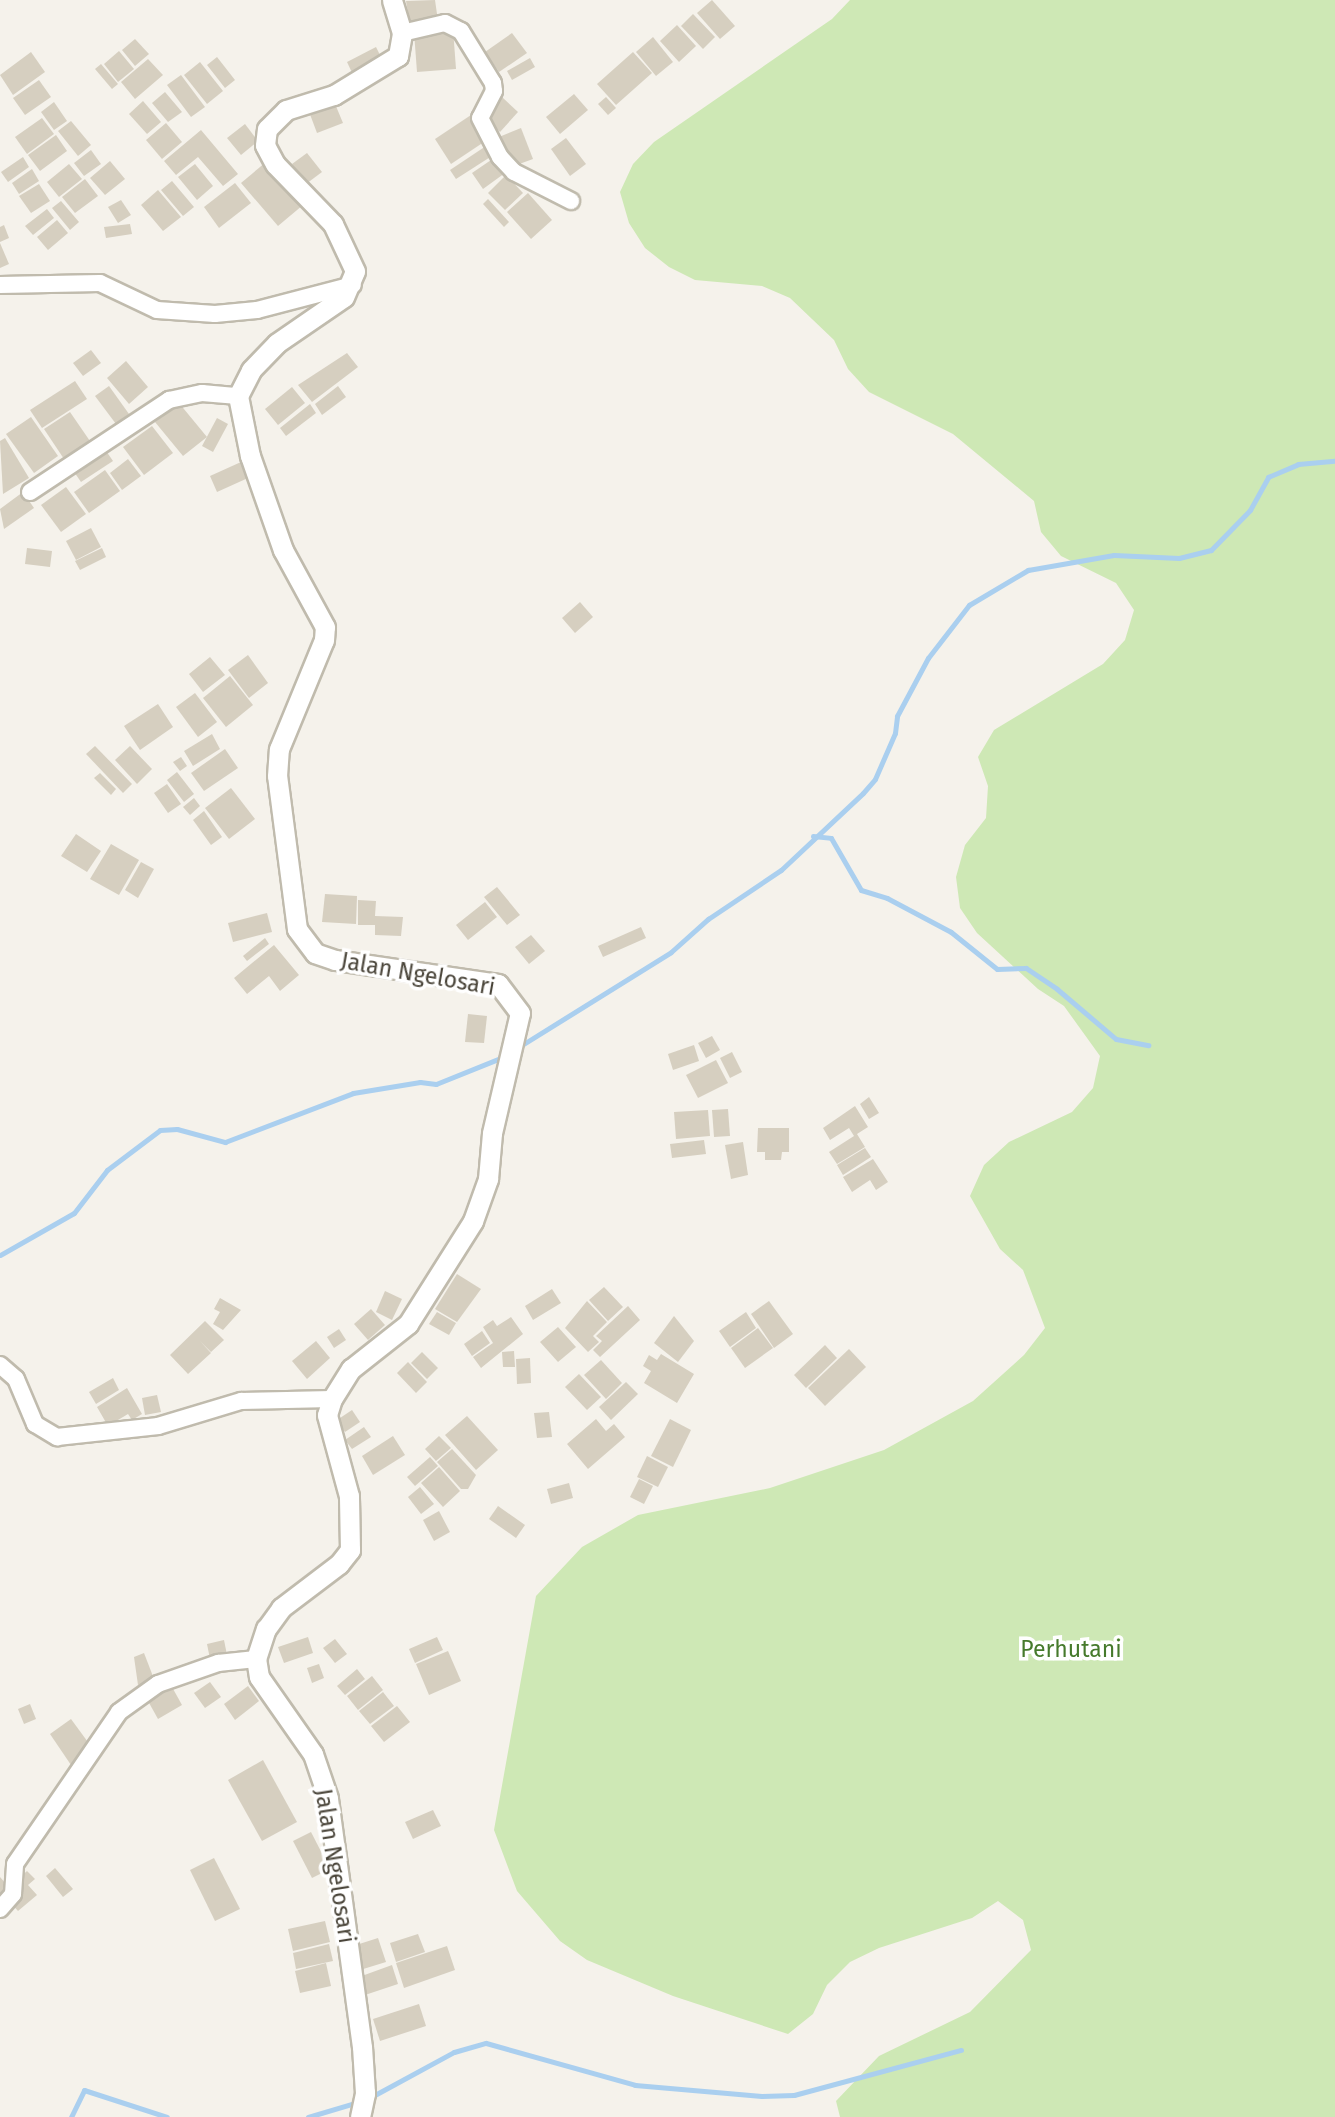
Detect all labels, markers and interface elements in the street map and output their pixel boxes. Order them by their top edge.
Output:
street label: Jalan Ngelosari [339,947,497,1001]
park label: Perhutani [1020,1635,1122,1663]
street label: Jalan Ngelosari [309,1787,361,1945]

